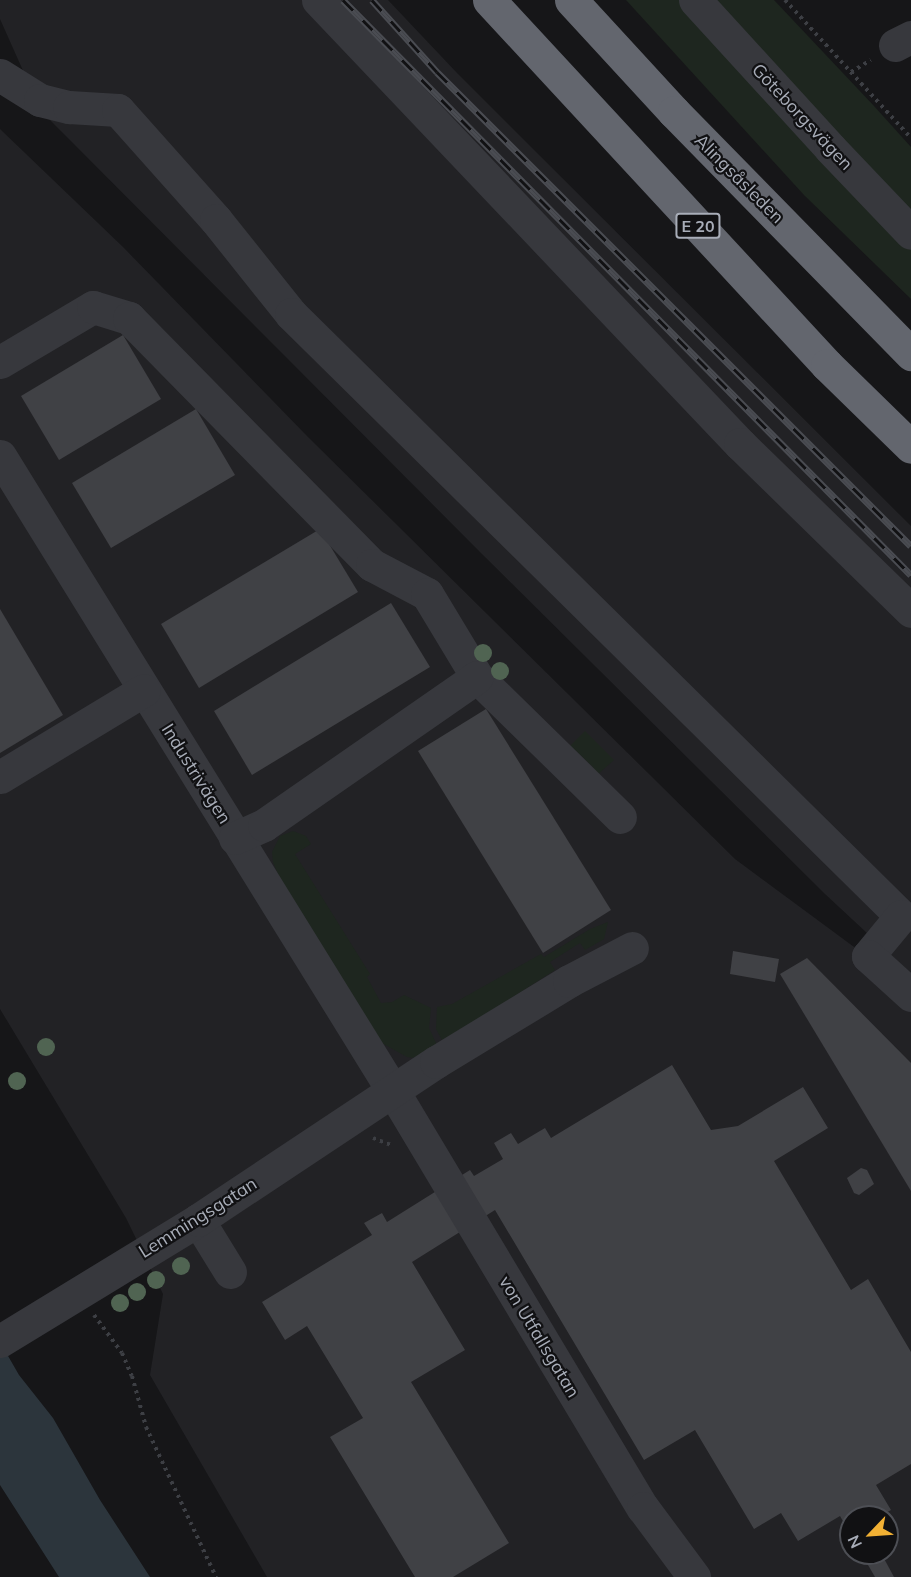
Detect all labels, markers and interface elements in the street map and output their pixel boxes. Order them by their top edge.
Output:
street label: Göteborgsvägen [747,59,857,175]
street label: Alingsåsleden [690,130,788,228]
road number: E 20 [674,213,722,239]
street label: Industrivägen [157,720,235,828]
street label: Lemmingsgatan [135,1173,261,1263]
street label: von Utfallsgatan [494,1272,584,1402]
north arrow [839,1505,899,1565]
text: N [843,1532,866,1551]

